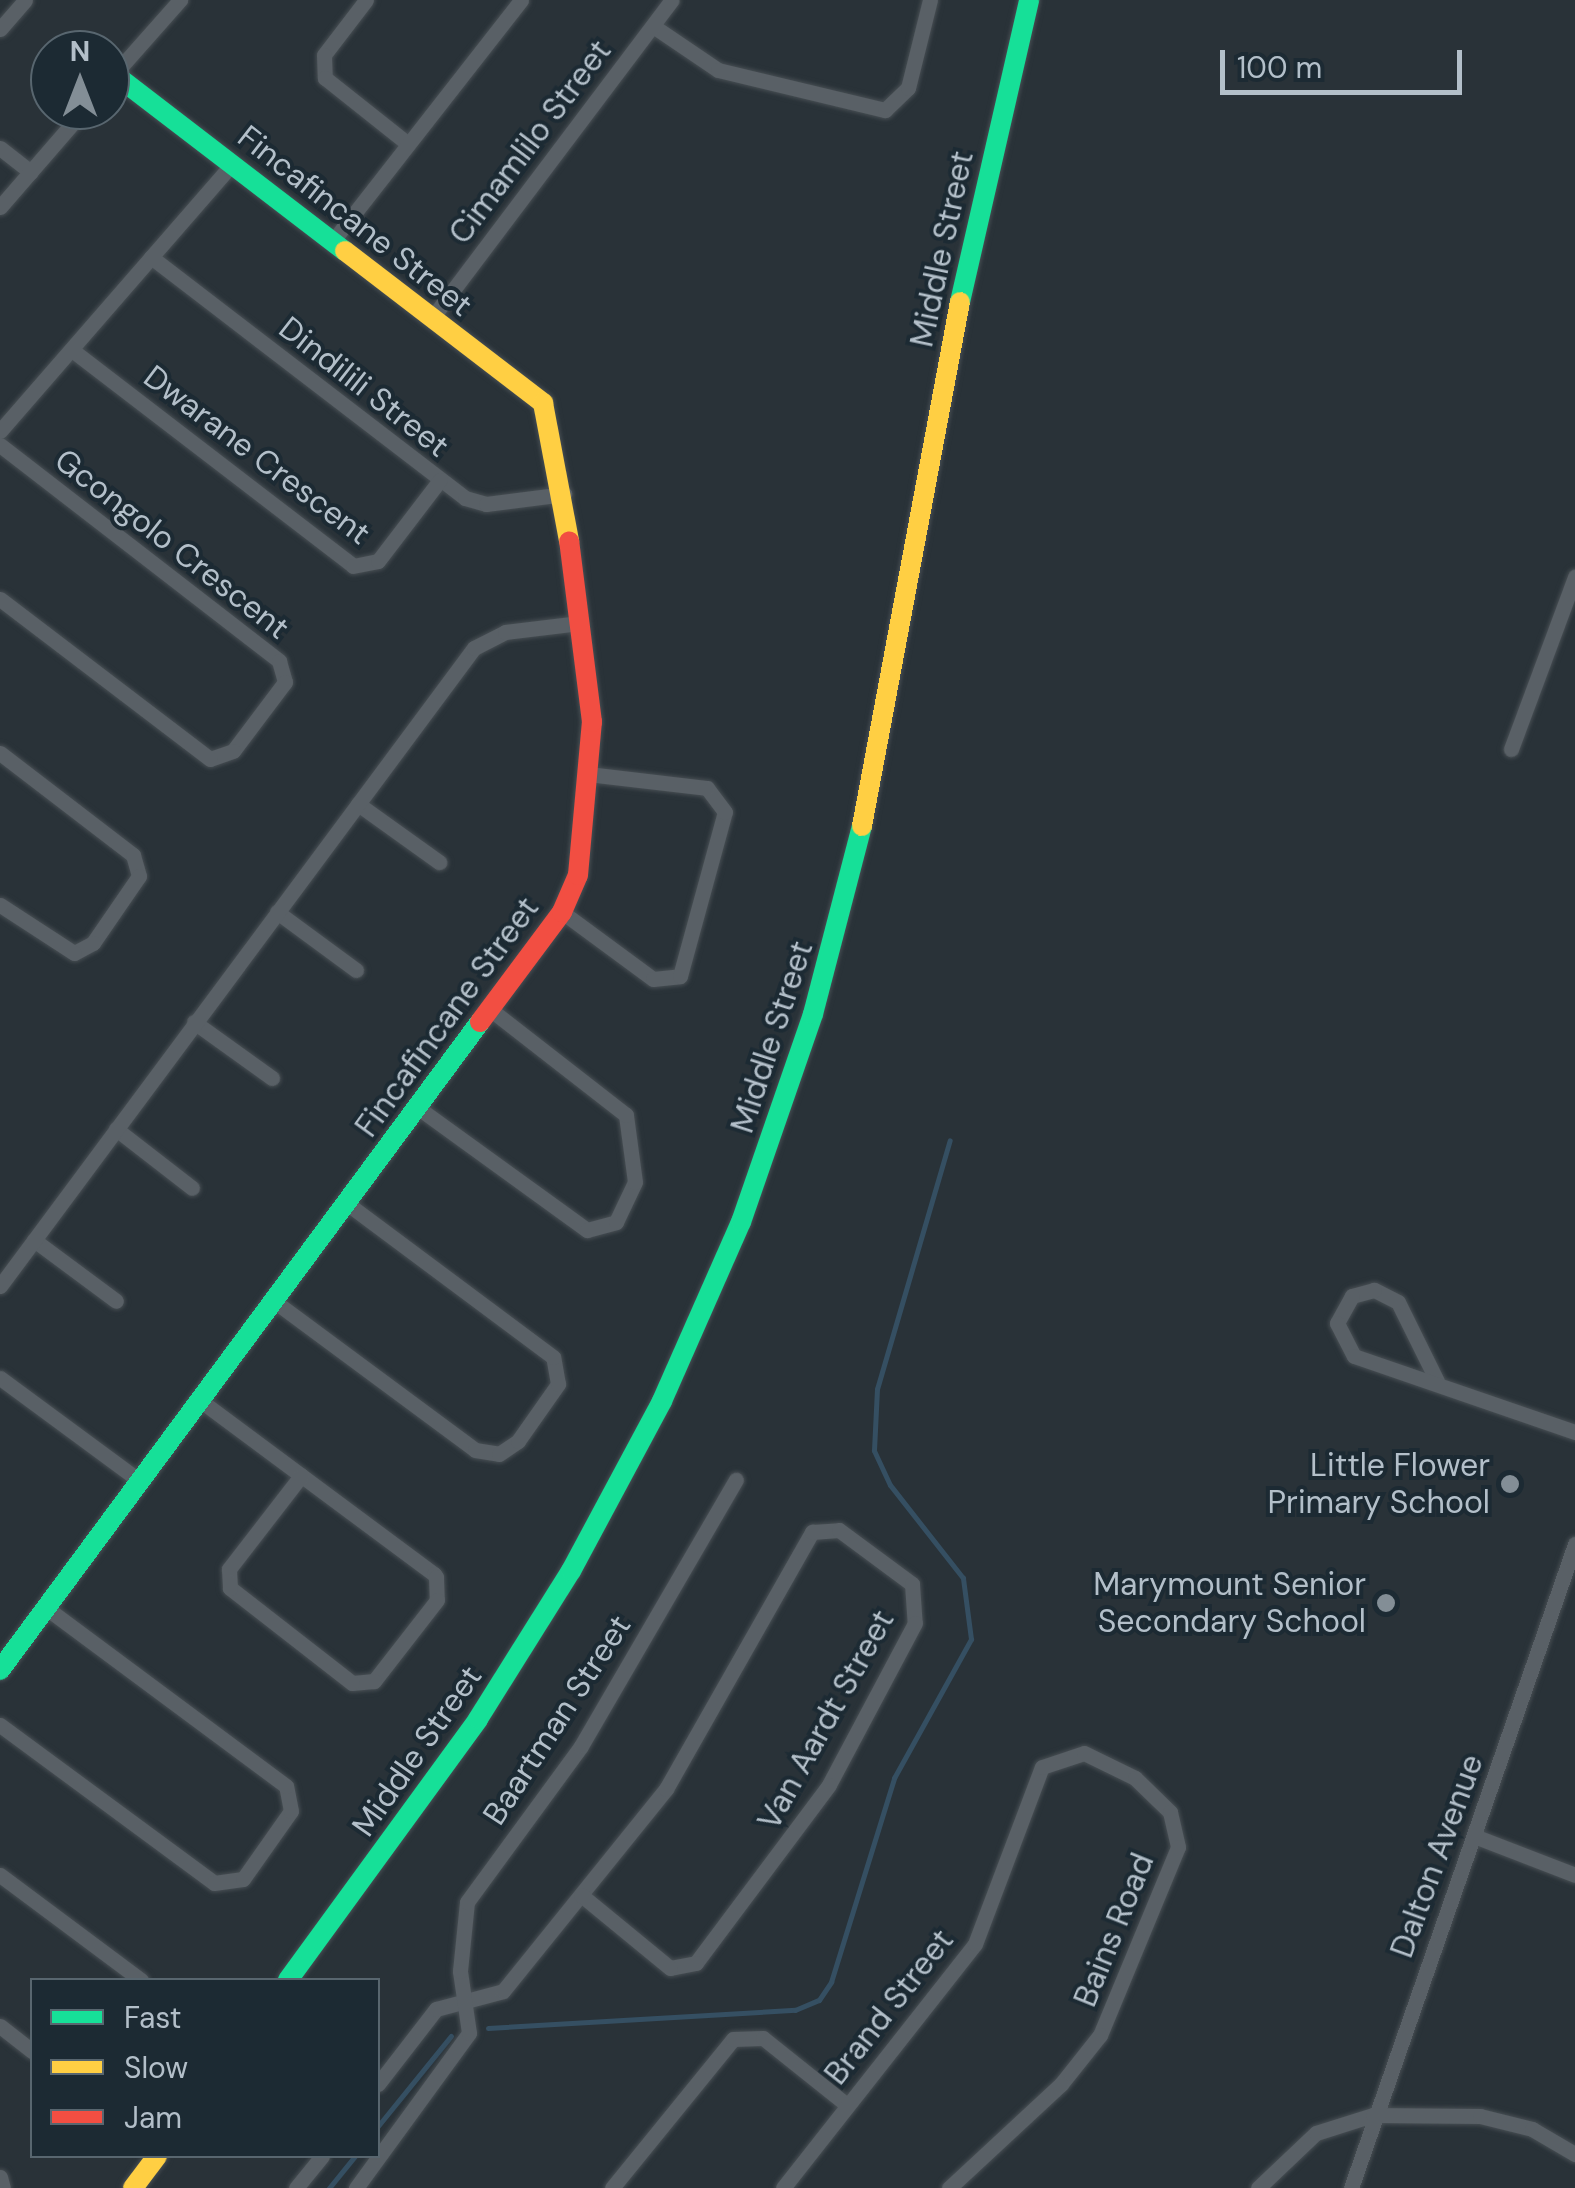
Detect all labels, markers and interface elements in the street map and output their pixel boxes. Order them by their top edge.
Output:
north arrow [30,30,130,130]
scale bar [1225,30,1468,92]
text: N [70,33,90,70]
street label: Cimamlilo Street [441,33,619,251]
text: 100 m [1237,48,1322,87]
street label: Fincafincane Street [230,118,480,324]
street label: Middle Street [903,148,981,350]
street label: Dindilili Street [272,309,456,465]
street label: Dwarane Crescent [136,357,378,553]
street label: Gcongolo Crescent [47,441,297,647]
street label: Fincafincane Street [347,890,547,1144]
street label: Middle Street [723,936,821,1138]
place label: Little Flower Primary School [1268,1447,1490,1522]
marker: Little Flower Primary School [1499,1473,1521,1495]
place label: Marymount Senior Secondary School [1093,1566,1366,1641]
marker: Marymount Senior Secondary School [1375,1592,1397,1614]
street label: Van Aardt Street [750,1604,902,1836]
street label: Baartman Street [475,1608,639,1832]
street label: Middle Street [344,1658,490,1844]
street label: Dalton Avenue [1382,1749,1492,1963]
street label: Bains Road [1066,1848,1162,2012]
street label: Brand Street [817,1922,961,2092]
legend [30,1978,380,2158]
text: Fast [124,1998,182,2037]
text: Slow [124,2048,188,2087]
text: Jam [124,2098,182,2137]

